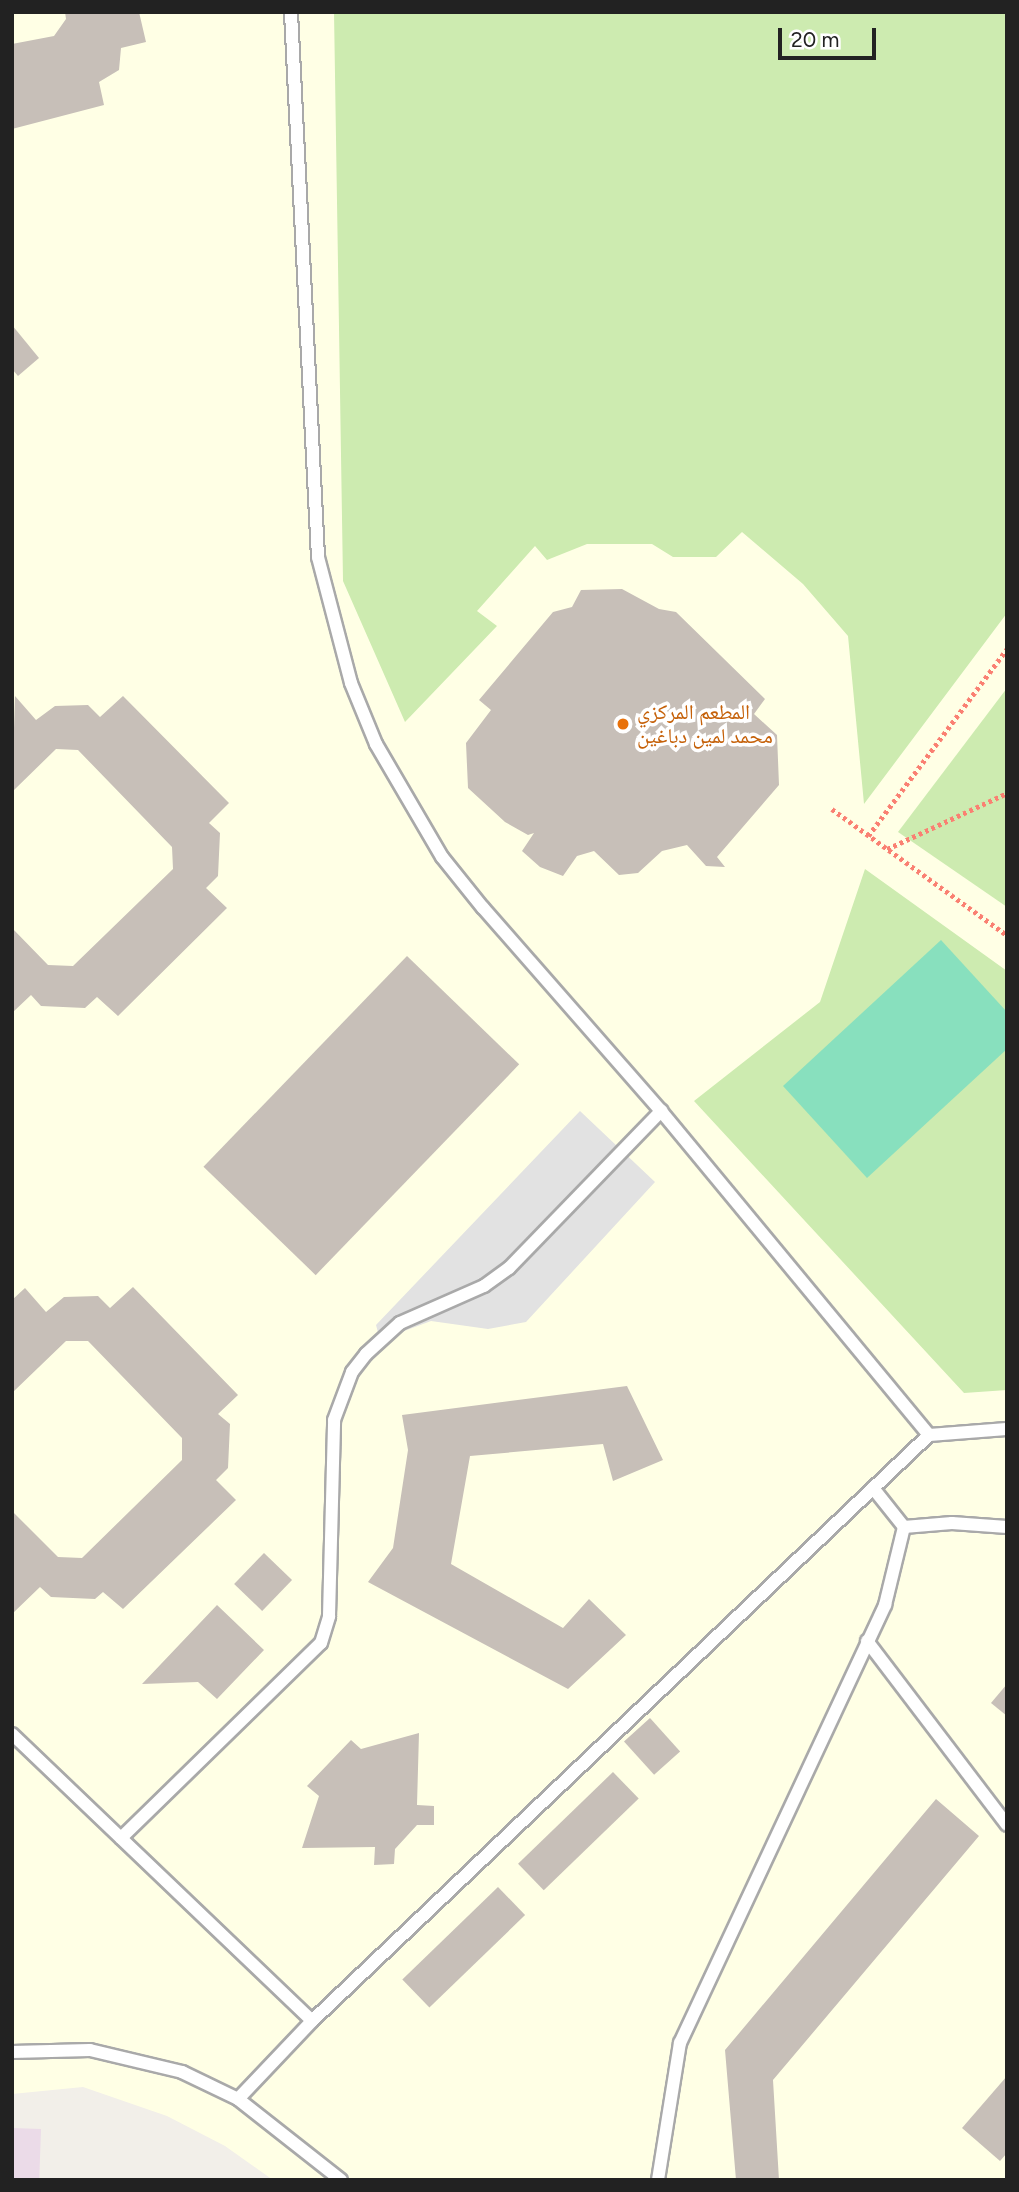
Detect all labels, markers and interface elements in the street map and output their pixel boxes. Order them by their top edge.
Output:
scale bar [781,14,879,58]
text: 20 m [791,27,839,52]
place label: المطعم المركزي محمد لمين دباغين [637,699,773,749]
marker: المطعم المركزي محمد لمين دباغين [615,716,631,732]

